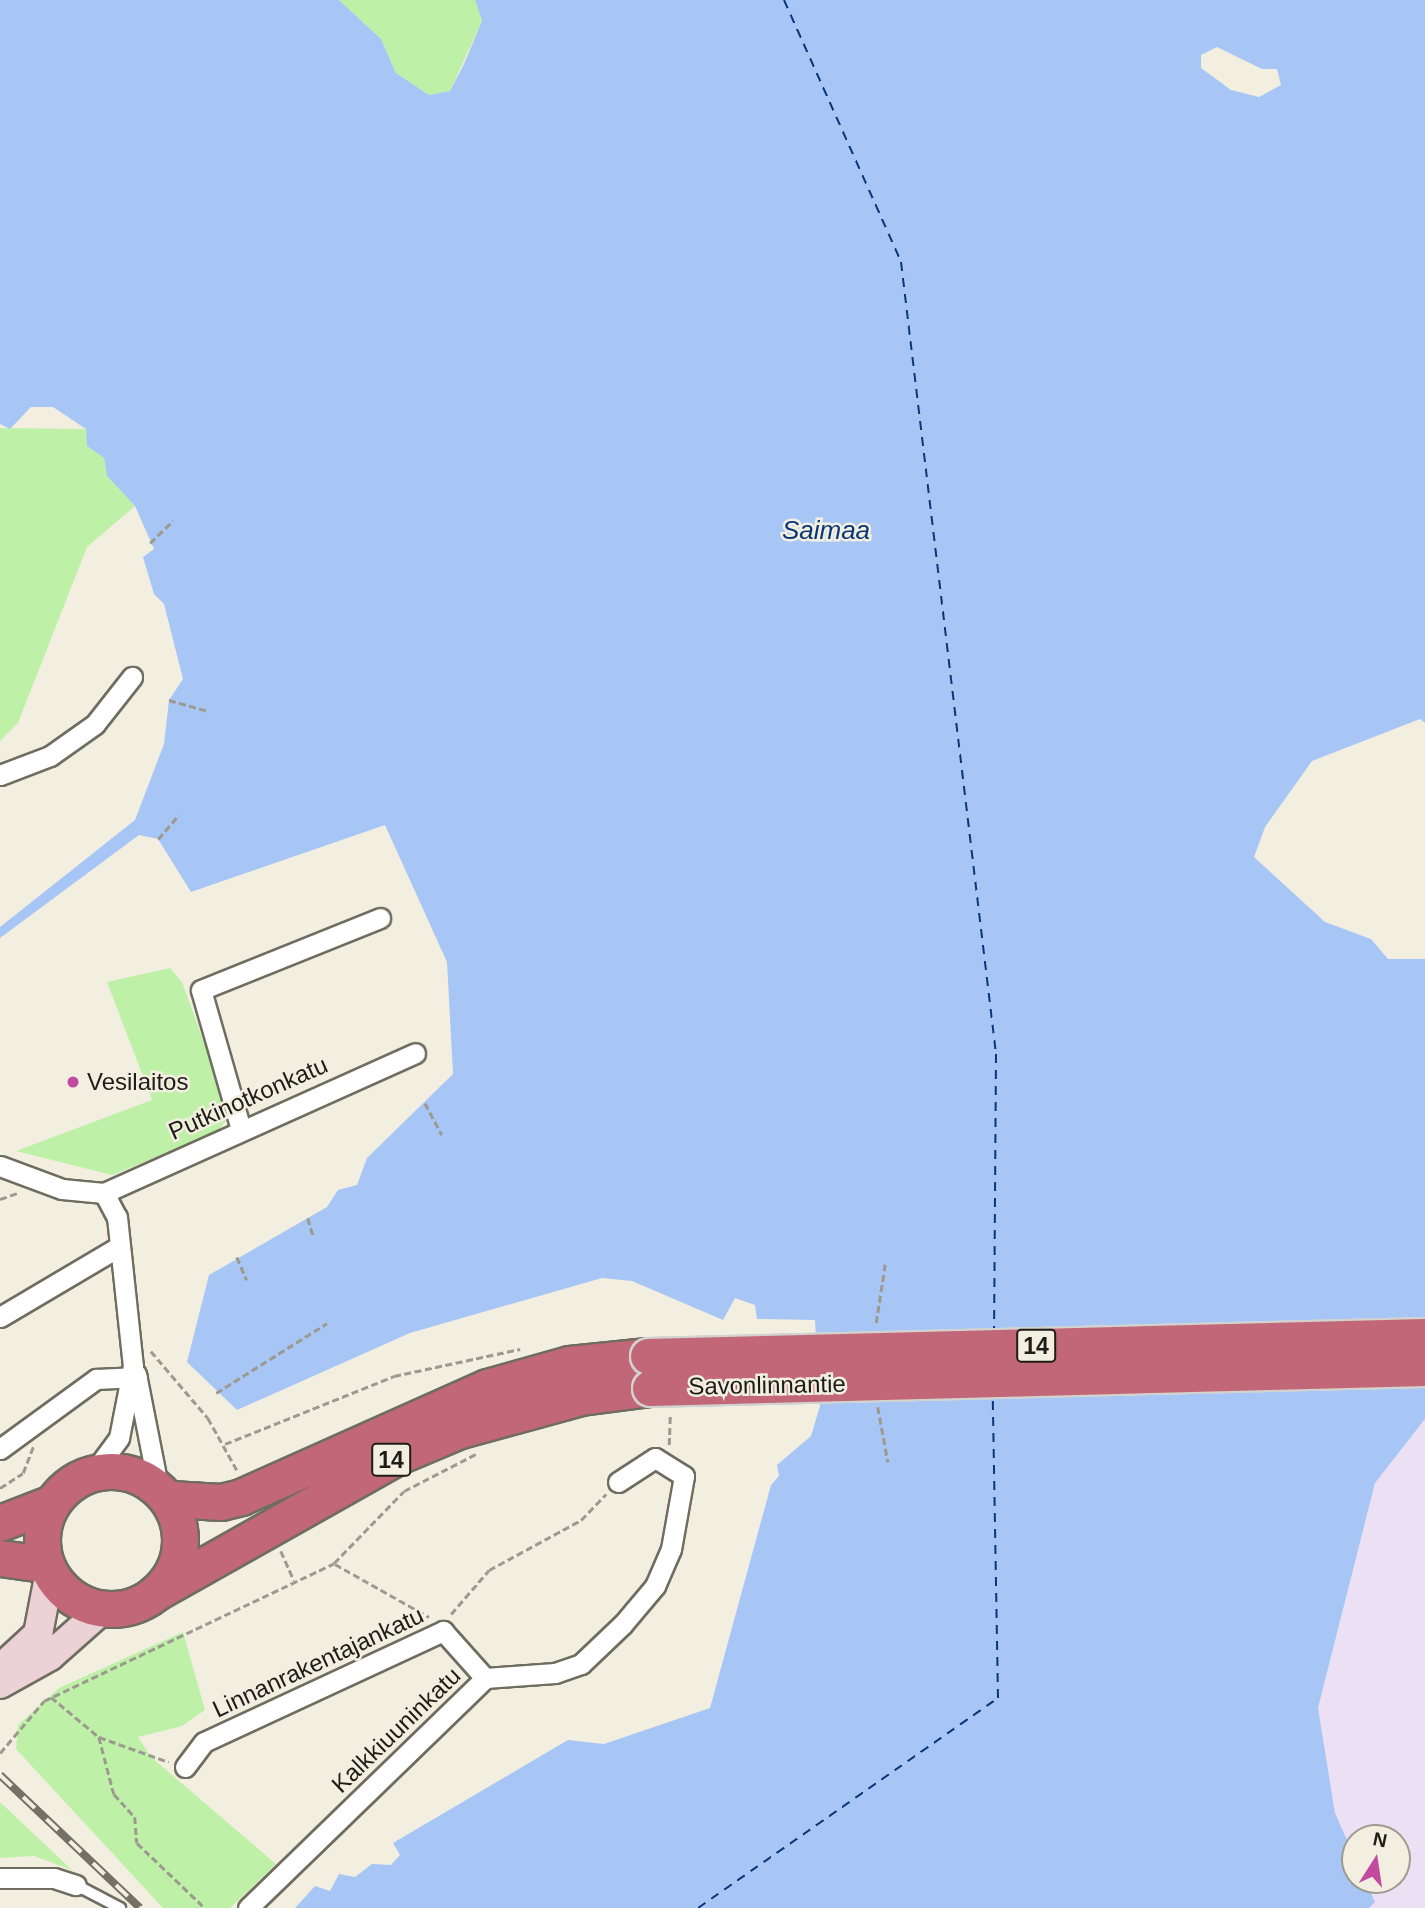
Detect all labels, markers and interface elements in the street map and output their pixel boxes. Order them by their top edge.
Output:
water label: Saimaa [782,515,870,547]
street label: Putkinotkonkatu [164,1050,332,1146]
place label: Vesilaitos [87,1068,188,1096]
marker: Vesilaitos [65,1074,81,1090]
road number: 14 [1015,1326,1057,1366]
street label: Savonlinnantie [688,1369,846,1401]
road number: 14 [370,1441,412,1480]
street label: Linnanrakentajankatu [208,1600,428,1724]
street label: Kalkkiuuninkatu [326,1661,466,1799]
north arrow [1341,1824,1411,1894]
text: N [1371,1828,1389,1852]

